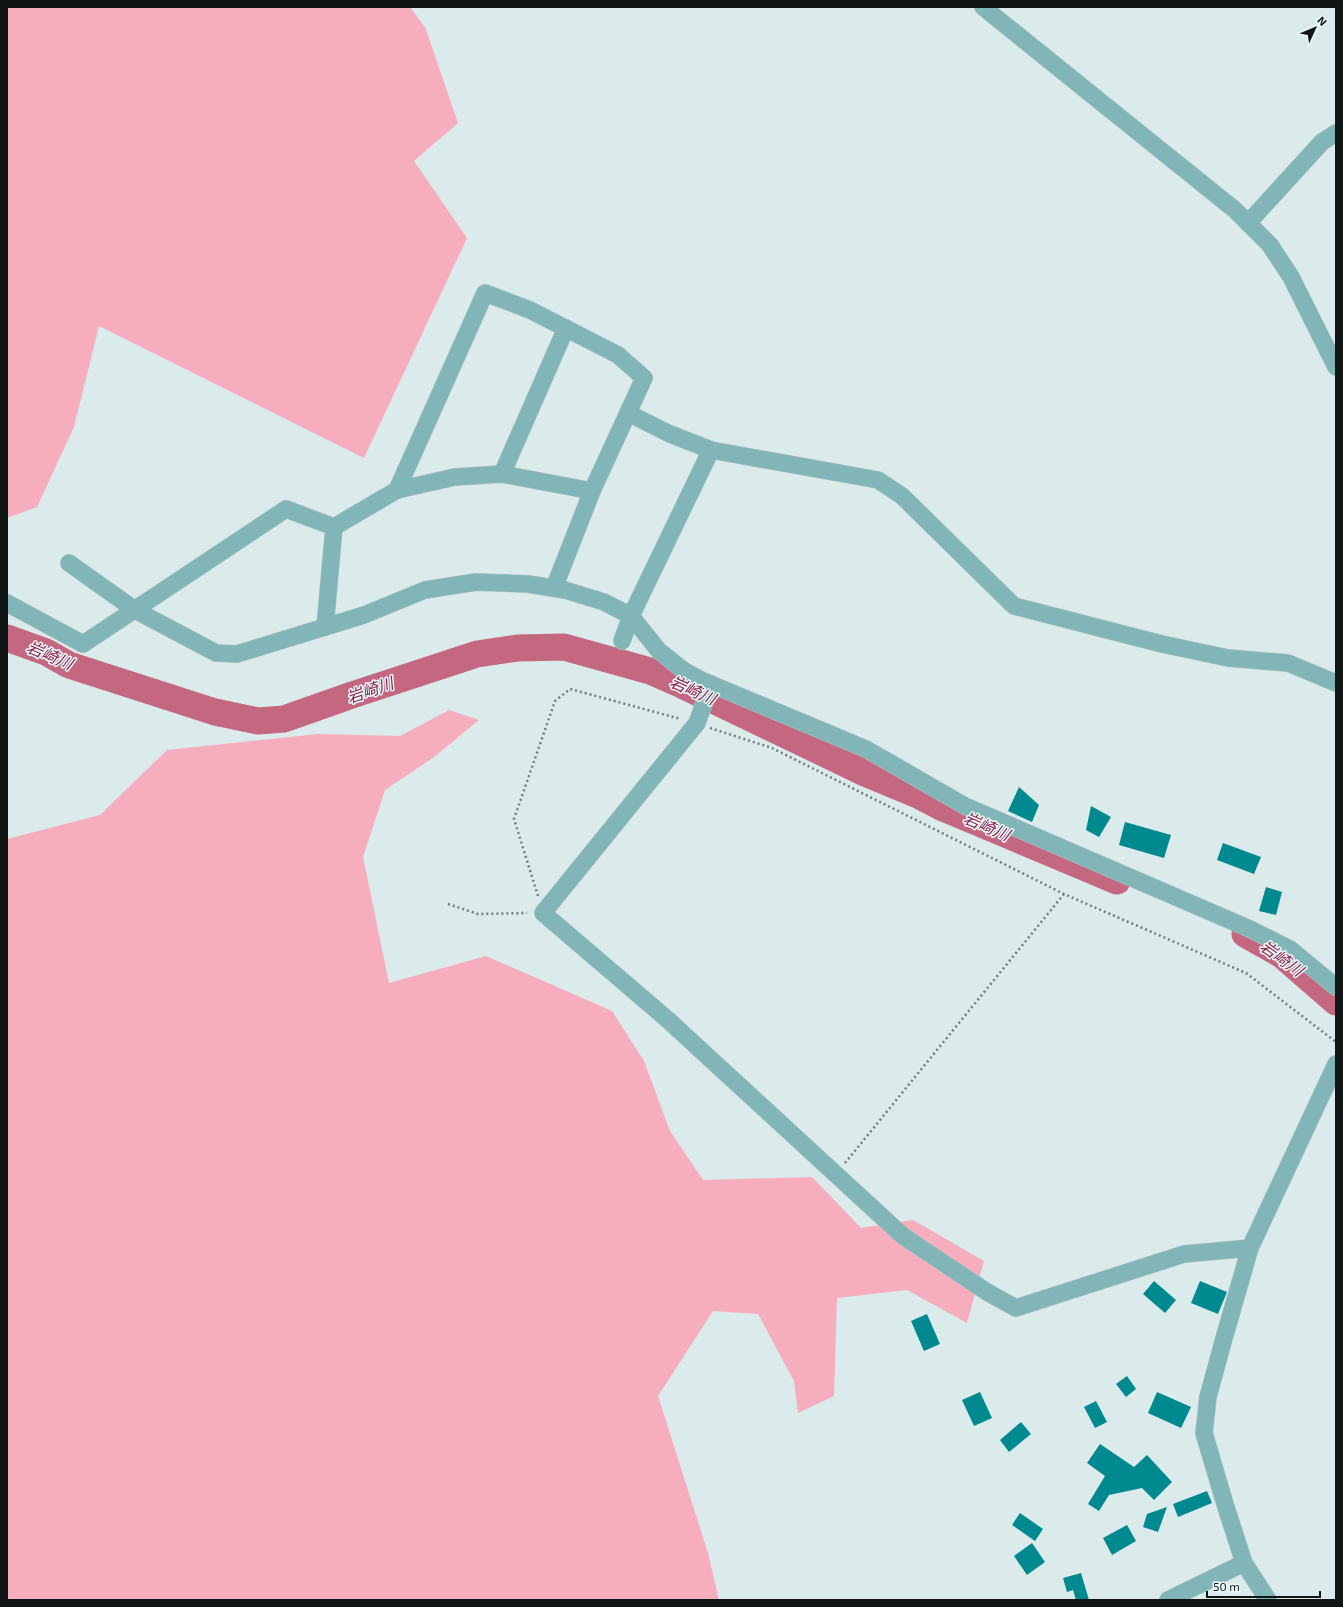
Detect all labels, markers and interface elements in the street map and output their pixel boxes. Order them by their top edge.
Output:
north arrow [1295,8,1335,48]
text: N [1315,13,1330,28]
water label: 岩崎川 [24,636,78,673]
water label: 岩崎川 [667,671,721,709]
water label: 岩崎川 [344,672,398,706]
water label: 岩崎川 [961,807,1015,844]
water label: 岩崎川 [1257,936,1309,981]
scale bar [1207,1573,1320,1599]
text: 50 m [1213,1579,1240,1593]

